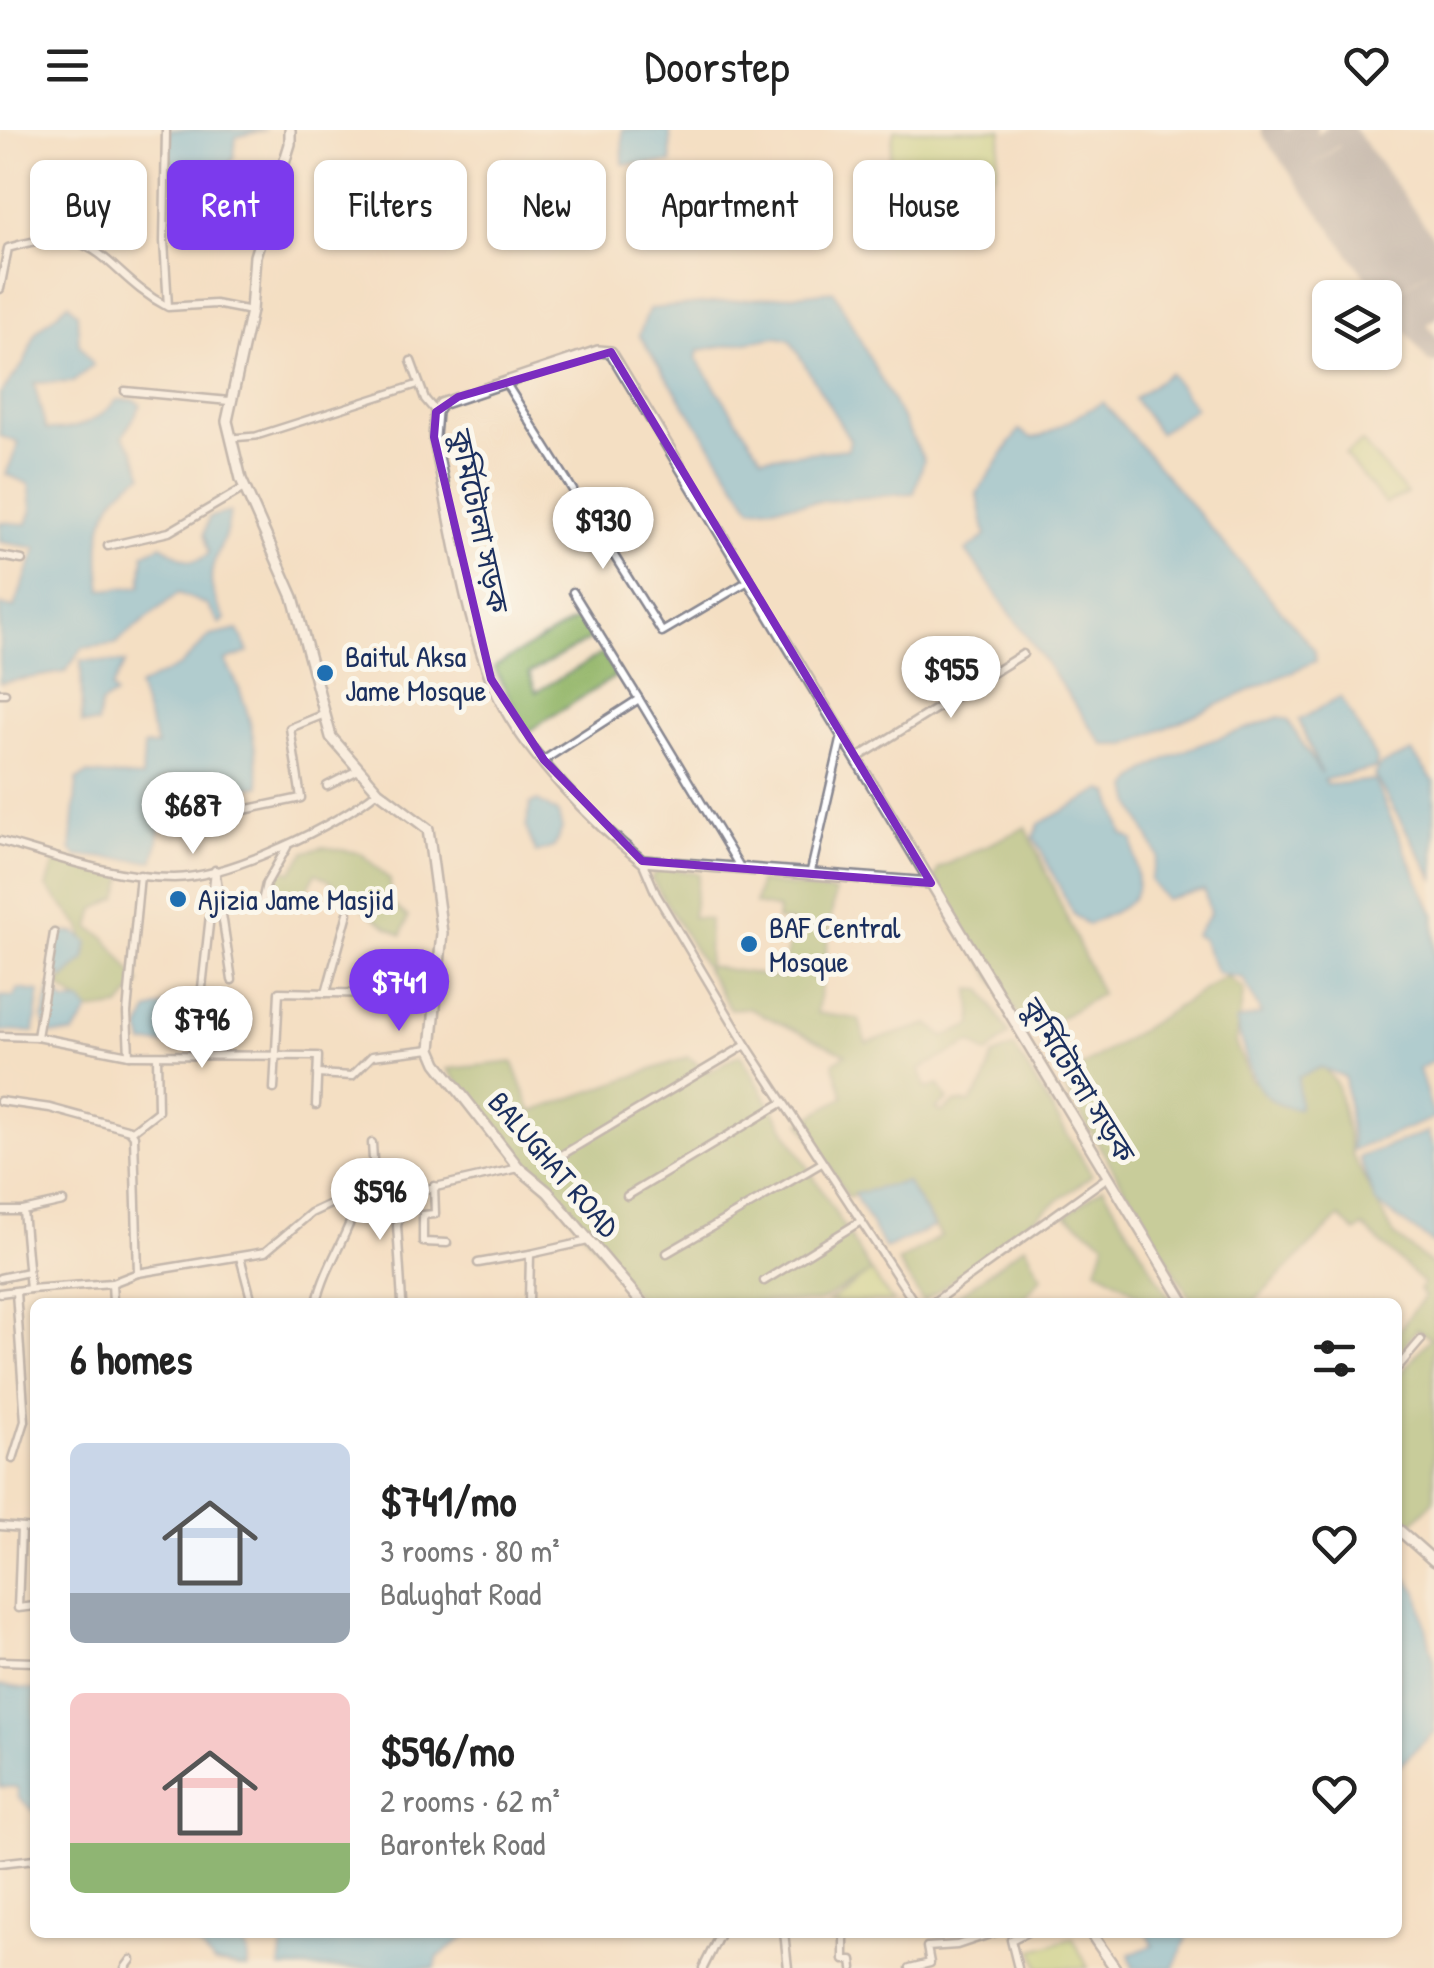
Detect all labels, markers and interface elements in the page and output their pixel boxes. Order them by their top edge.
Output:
text: Doorstep [645,35,789,96]
icon: menu [40,38,95,93]
icon: heart [1339,38,1394,93]
chip: Buy [30,160,147,250]
chip: Rent [167,160,294,250]
chip: Filters [314,160,467,250]
chip: New [487,160,606,250]
chip: Apartment [626,160,833,250]
chip: House [853,160,995,250]
map controls [1312,280,1402,370]
button: layers [1312,280,1402,370]
street label: কুর্মিটোলা সড়ক [441,424,519,617]
pin: $930 [544,487,662,572]
text: $930 [575,498,631,541]
place label: Baitul Aksa Jame Mosque [345,636,486,710]
pin: $955 [892,636,1010,721]
text: $955 [923,647,979,690]
marker: Baitul Aksa Jame Mosque [314,662,336,684]
pin: $687 [134,772,252,857]
text: $687 [164,783,222,826]
place label: Ajizia Jame Masjid [198,879,394,919]
marker: Ajizia Jame Masjid [167,888,189,910]
place label: BAF Central Mosque [769,907,901,981]
marker: BAF Central Mosque [738,933,760,955]
pin: $741 [340,949,458,1034]
text: $741 [371,960,427,1003]
pin: $796 [143,986,261,1071]
street label: কুর্মিটোলা সড়ক [1012,989,1146,1170]
text: $796 [174,997,230,1040]
street label: BALUGHAT ROAD [480,1083,629,1246]
pin: $596 [321,1158,439,1243]
text: $596 [353,1169,407,1212]
text: 6 homes [70,1330,192,1387]
icon: filters [1307,1331,1362,1386]
text: $741/mo [380,1472,516,1529]
icon: home [150,1483,270,1603]
icon: heart [1307,1516,1362,1571]
text: 3 rooms · 80 m² [380,1529,560,1572]
text: Balughat Road [380,1572,541,1615]
text: $596/mo [380,1722,514,1779]
icon: home [150,1733,270,1853]
icon: heart [1307,1766,1362,1821]
text: 2 rooms · 62 m² [380,1779,560,1822]
text: Barontek Road [380,1822,545,1865]

